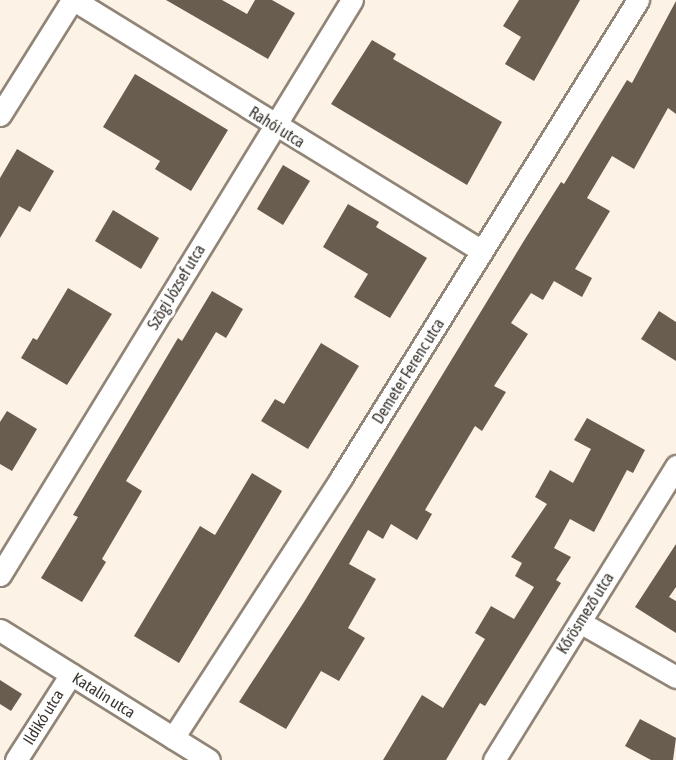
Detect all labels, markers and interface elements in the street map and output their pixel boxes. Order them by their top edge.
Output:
street label: Rahói utca [246,102,308,152]
street label: Szögi József utca [143,241,209,333]
street label: Demeter Ferenc utca [368,315,448,427]
street label: Kőrösmező utca [552,569,618,657]
street label: Katalin utca [69,668,139,722]
street label: Ildikó utca [19,686,67,748]

